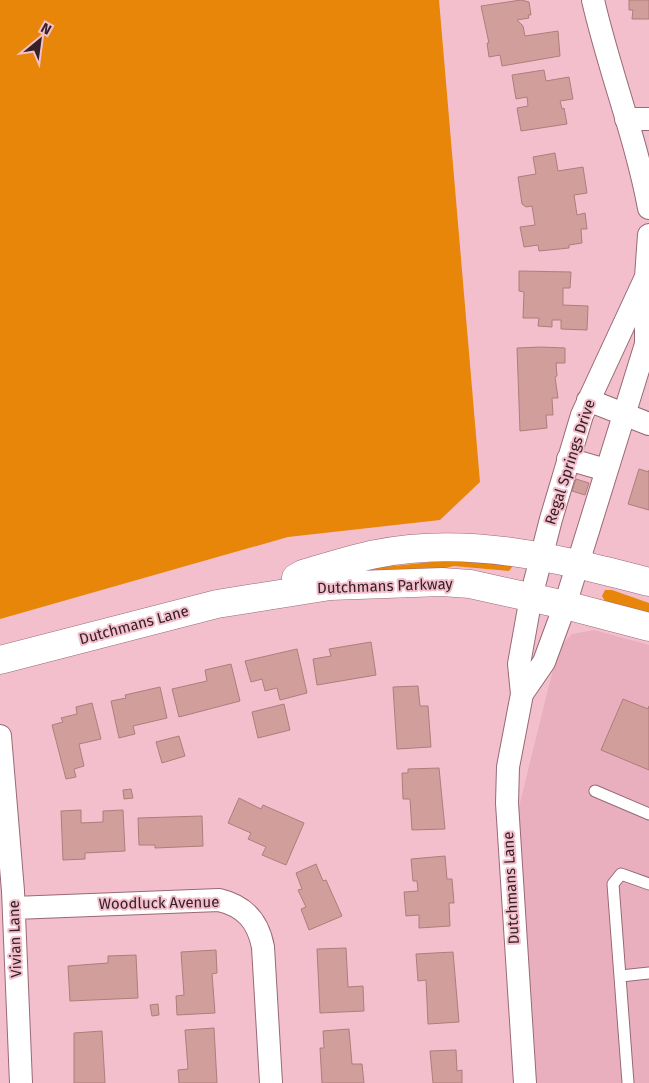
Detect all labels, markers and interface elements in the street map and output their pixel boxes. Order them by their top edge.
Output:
north arrow [15,15,65,65]
text: N [38,19,54,39]
street label: Regal Springs Drive [541,397,599,527]
street label: Dutchmans Parkway [317,575,454,597]
street label: Dutchmans Lane [77,602,191,648]
street label: Dutchmans Lane [499,831,523,945]
street label: Woodluck Avenue [99,893,219,913]
street label: Vivian Lane [5,900,25,978]

